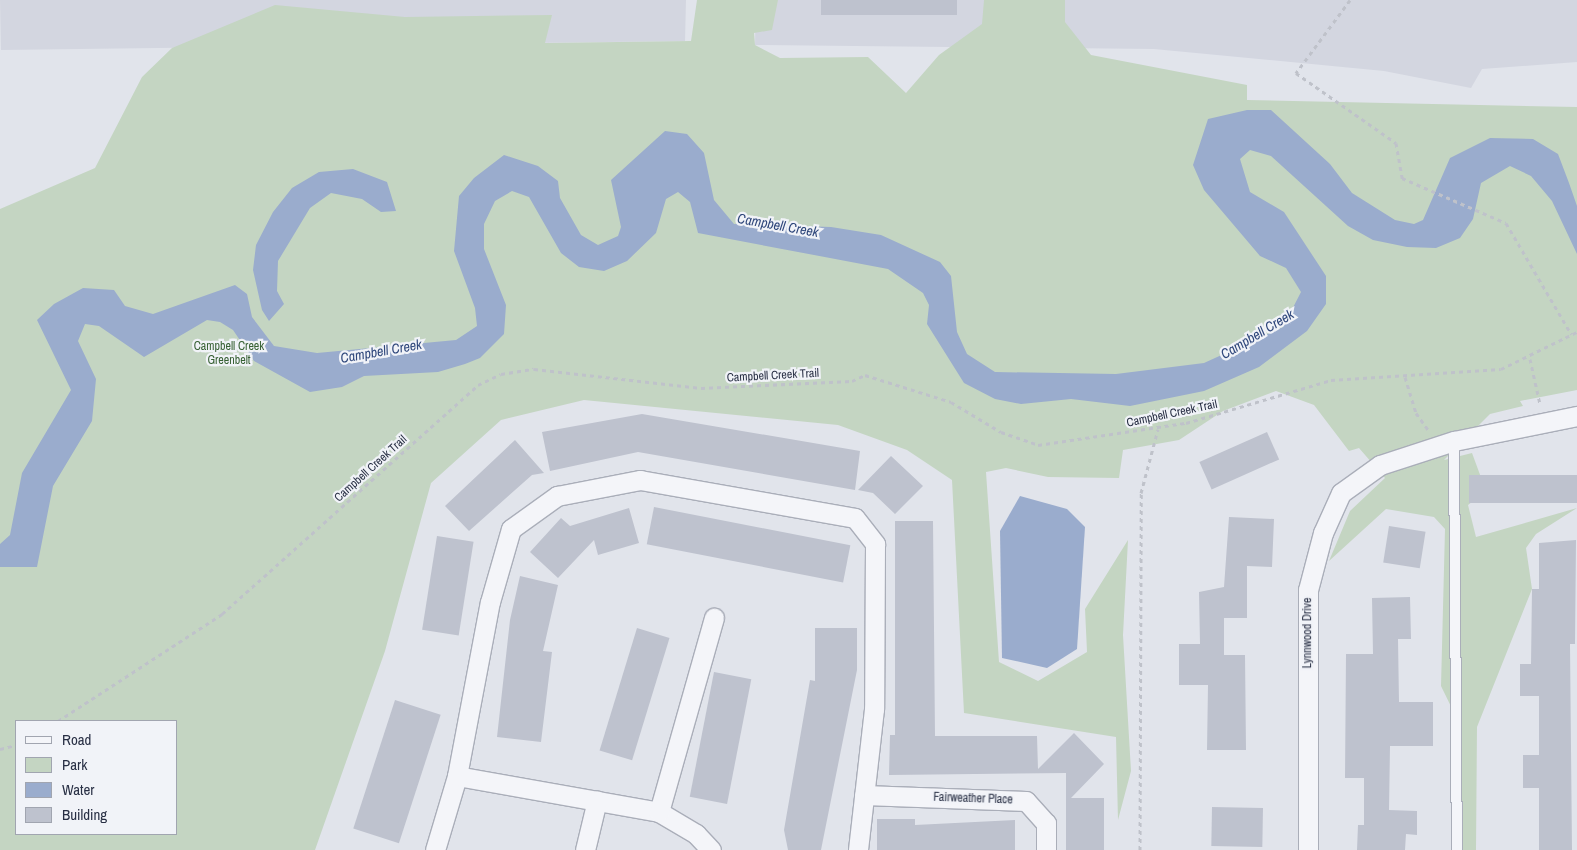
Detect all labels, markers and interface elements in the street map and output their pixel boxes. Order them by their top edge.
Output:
water label: Campbell Creek [736,210,820,240]
water label: Campbell Creek [1217,306,1297,362]
water label: Campbell Creek [339,336,423,366]
park label: Campbell Creek Greenbelt [194,340,264,368]
street label: Campbell Creek Trail [726,366,820,386]
street label: Campbell Creek Trail [1125,397,1219,431]
street label: Campbell Creek Trail [332,433,410,505]
street label: Lynnwood Drive [1301,598,1315,668]
legend [15,720,178,835]
text: Road [62,729,91,750]
text: Park [62,754,87,775]
text: Water [62,779,94,800]
street label: Fairweather Place [933,790,1013,808]
text: Building [62,804,107,825]

